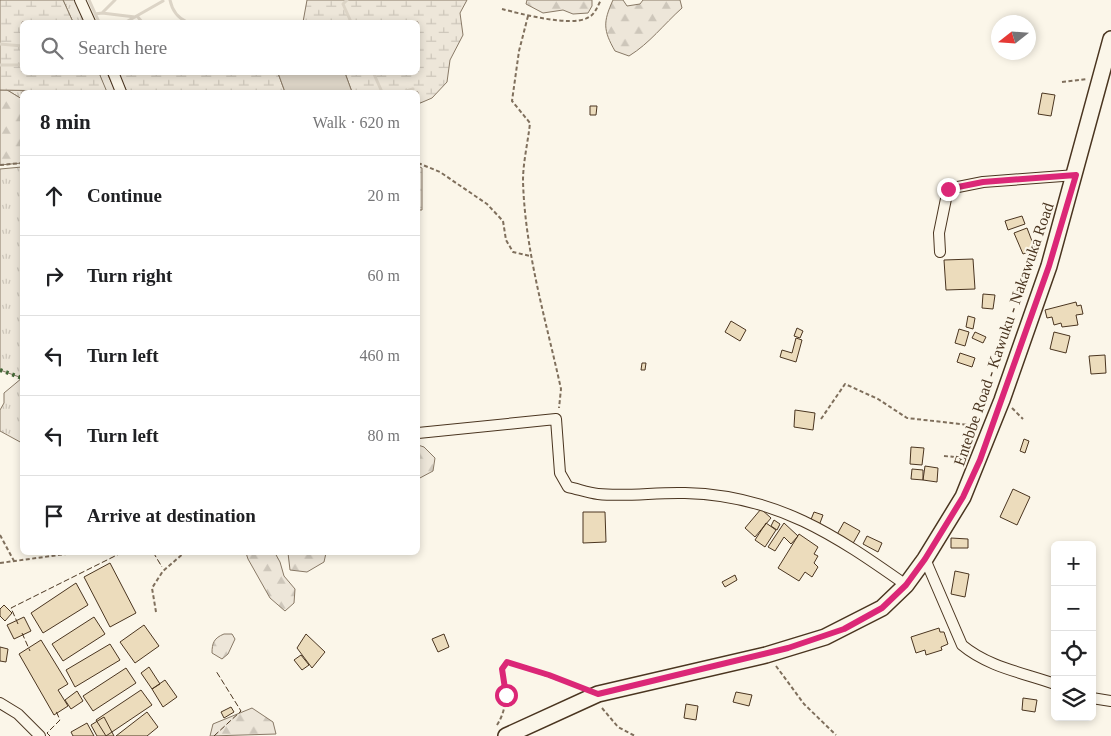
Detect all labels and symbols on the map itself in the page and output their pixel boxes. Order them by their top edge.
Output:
north arrow [991,15,1036,60]
route end [937,178,960,201]
street label: Entebbe Road - Kawuku - Nakawuka Road [950,200,1057,468]
route start [495,684,518,707]

